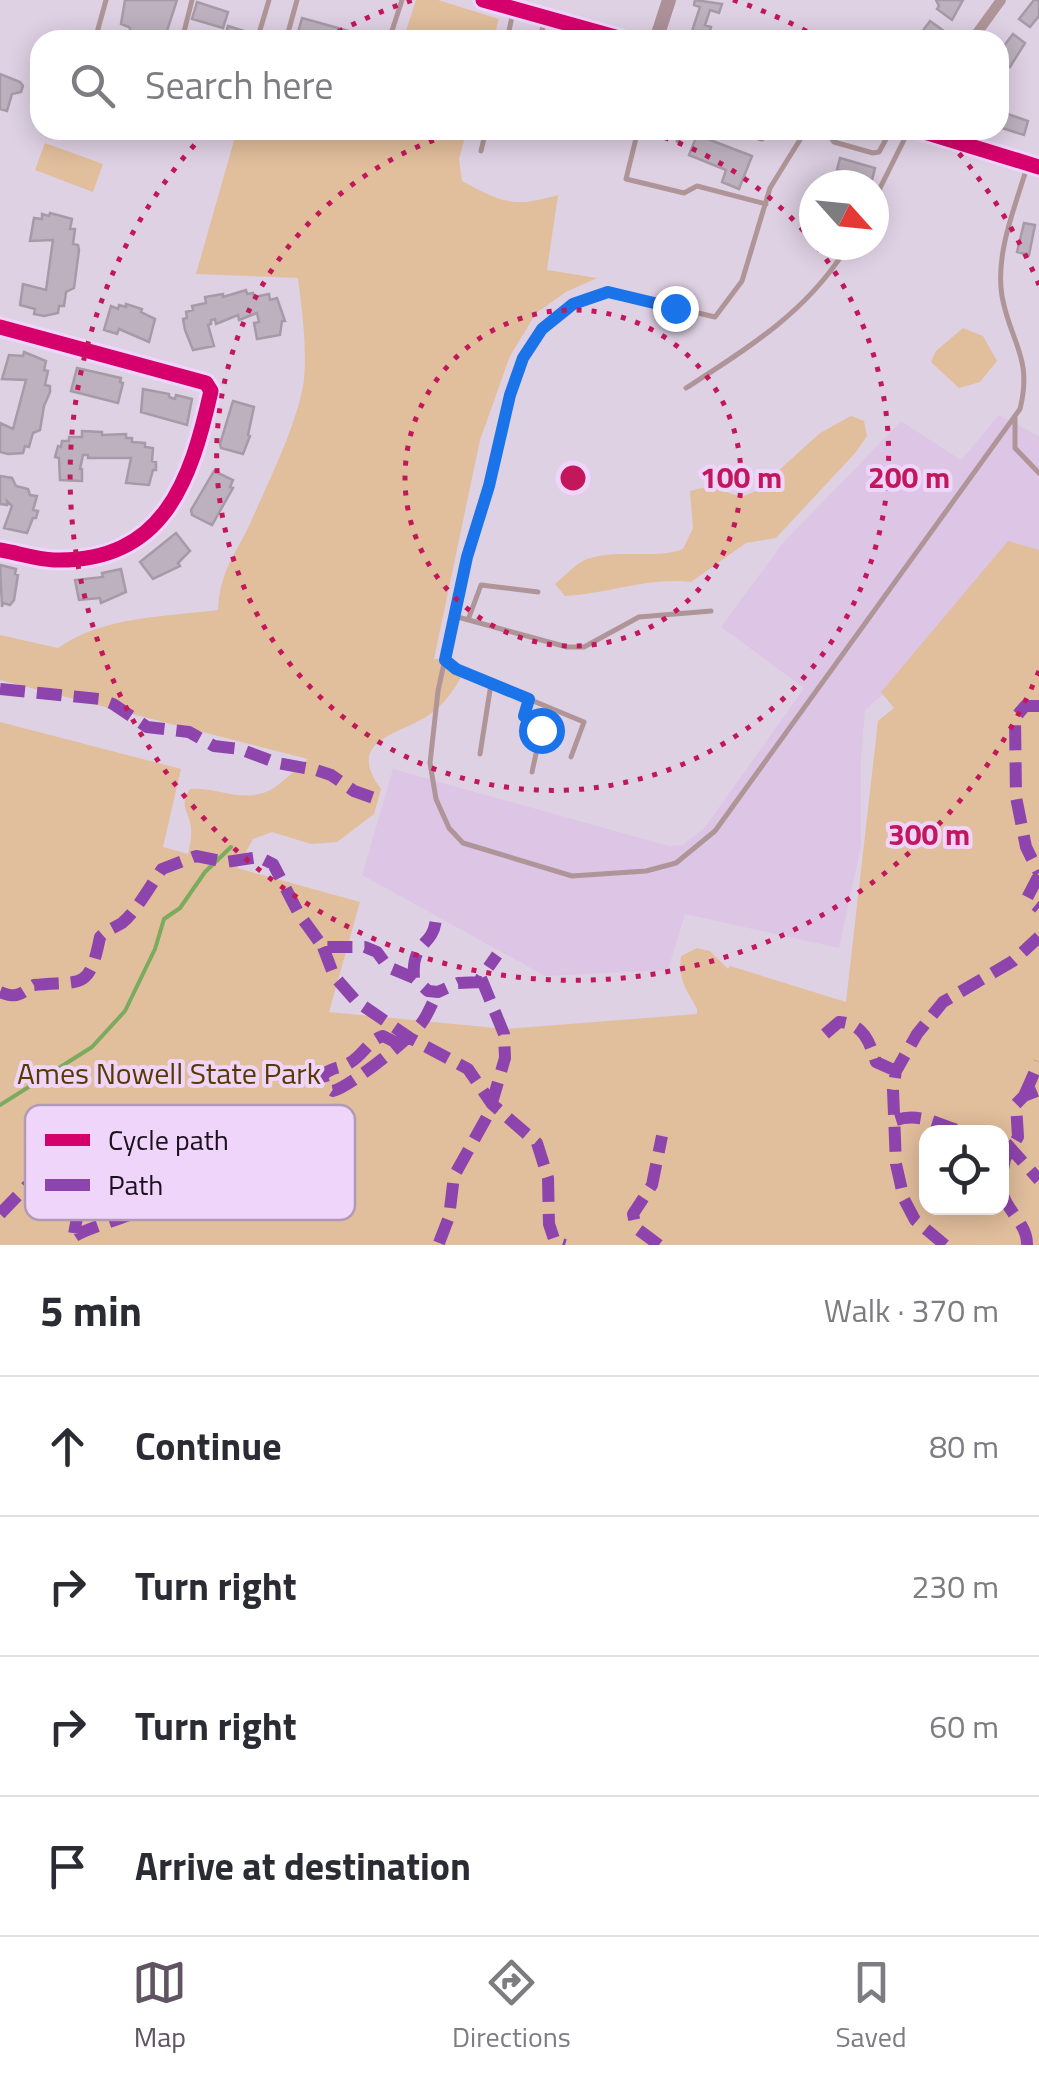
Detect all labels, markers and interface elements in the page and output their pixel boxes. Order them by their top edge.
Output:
search box [30,30,1009,140]
text: Search here [145,56,333,114]
icon: search [65,58,120,113]
north arrow [799,170,889,260]
route end [653,286,699,332]
text: 100 m [700,454,782,500]
text: 200 m [868,454,950,500]
centre of rings [555,460,591,496]
route start [519,708,565,754]
text: 300 m [888,811,970,857]
park label: Ames Nowell State Park [17,1050,321,1096]
legend [25,1105,355,1220]
text: Cycle path [108,1118,229,1161]
map controls [919,1125,1009,1215]
button: locate [919,1125,1009,1215]
text: Path [108,1163,163,1206]
text: 5 min [40,1278,142,1342]
text: Walk · 370 m [824,1286,999,1334]
text: Continue [135,1417,282,1475]
icon: ahead [40,1419,95,1474]
text: 80 m [929,1422,999,1470]
text: Turn right [135,1557,297,1615]
icon: right [40,1559,95,1614]
text: 230 m [911,1562,999,1610]
text: Turn right [135,1697,297,1755]
icon: right [40,1699,95,1754]
text: 60 m [929,1702,999,1750]
text: Arrive at destination [135,1837,471,1895]
icon: arrive [40,1839,95,1894]
tab: Map [132,1955,187,2058]
tab: Directions [452,1955,571,2058]
tab: Saved [835,1955,907,2058]

